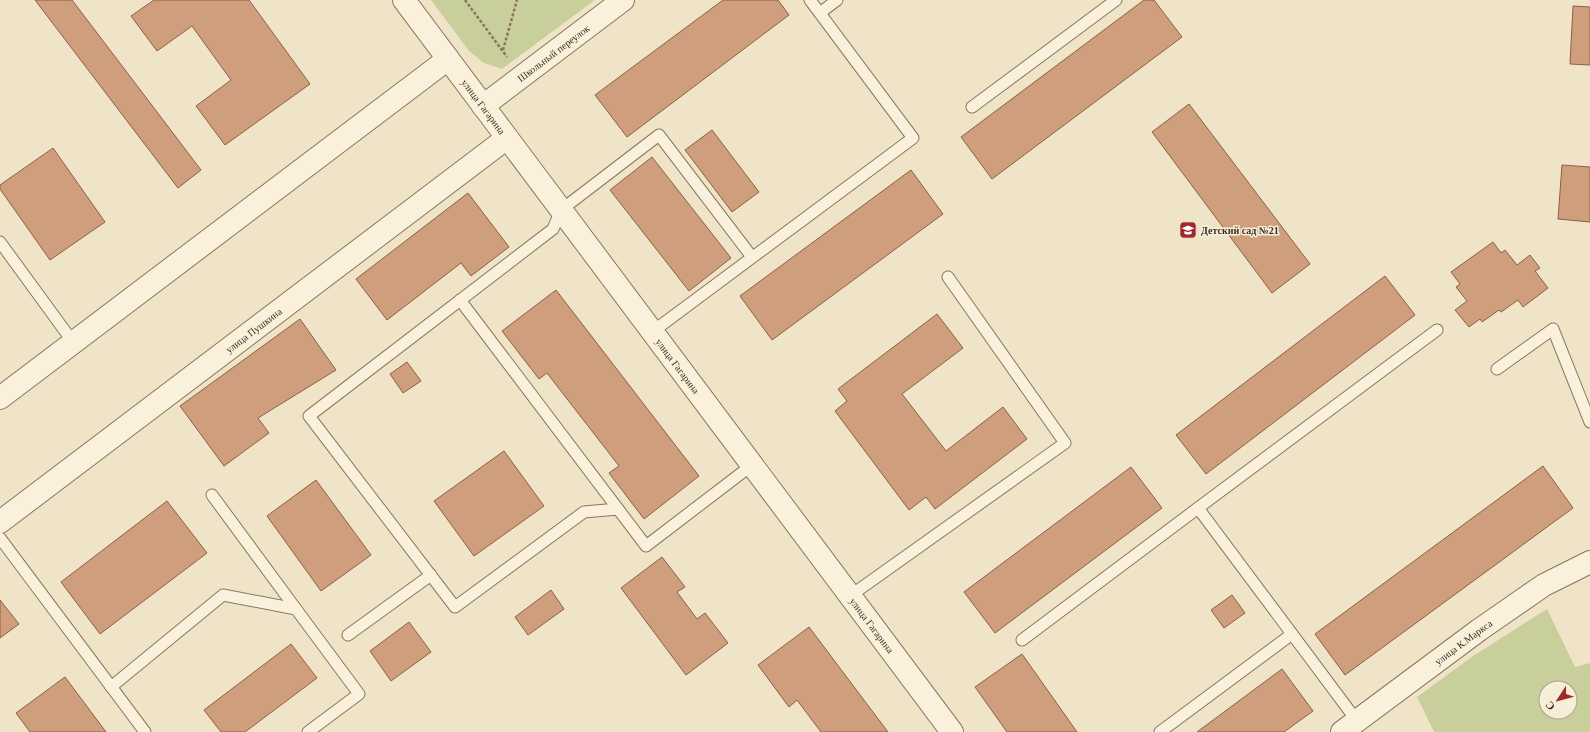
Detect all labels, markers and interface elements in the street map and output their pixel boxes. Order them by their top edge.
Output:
street label: Школьный переулок [515,22,592,84]
street label: улица Гагарина [459,77,508,137]
school or university icon: Детский cад №21 [1178,220,1198,240]
place label: Детский cад №21 [1201,225,1279,236]
street label: улица Пушкина [224,305,284,355]
street label: улица Гагарина [653,336,702,396]
street label: улица Гагарина [847,596,896,656]
street label: улица К.Маркса [1433,617,1495,667]
north arrow [1538,680,1578,720]
text: С [1543,699,1557,713]

